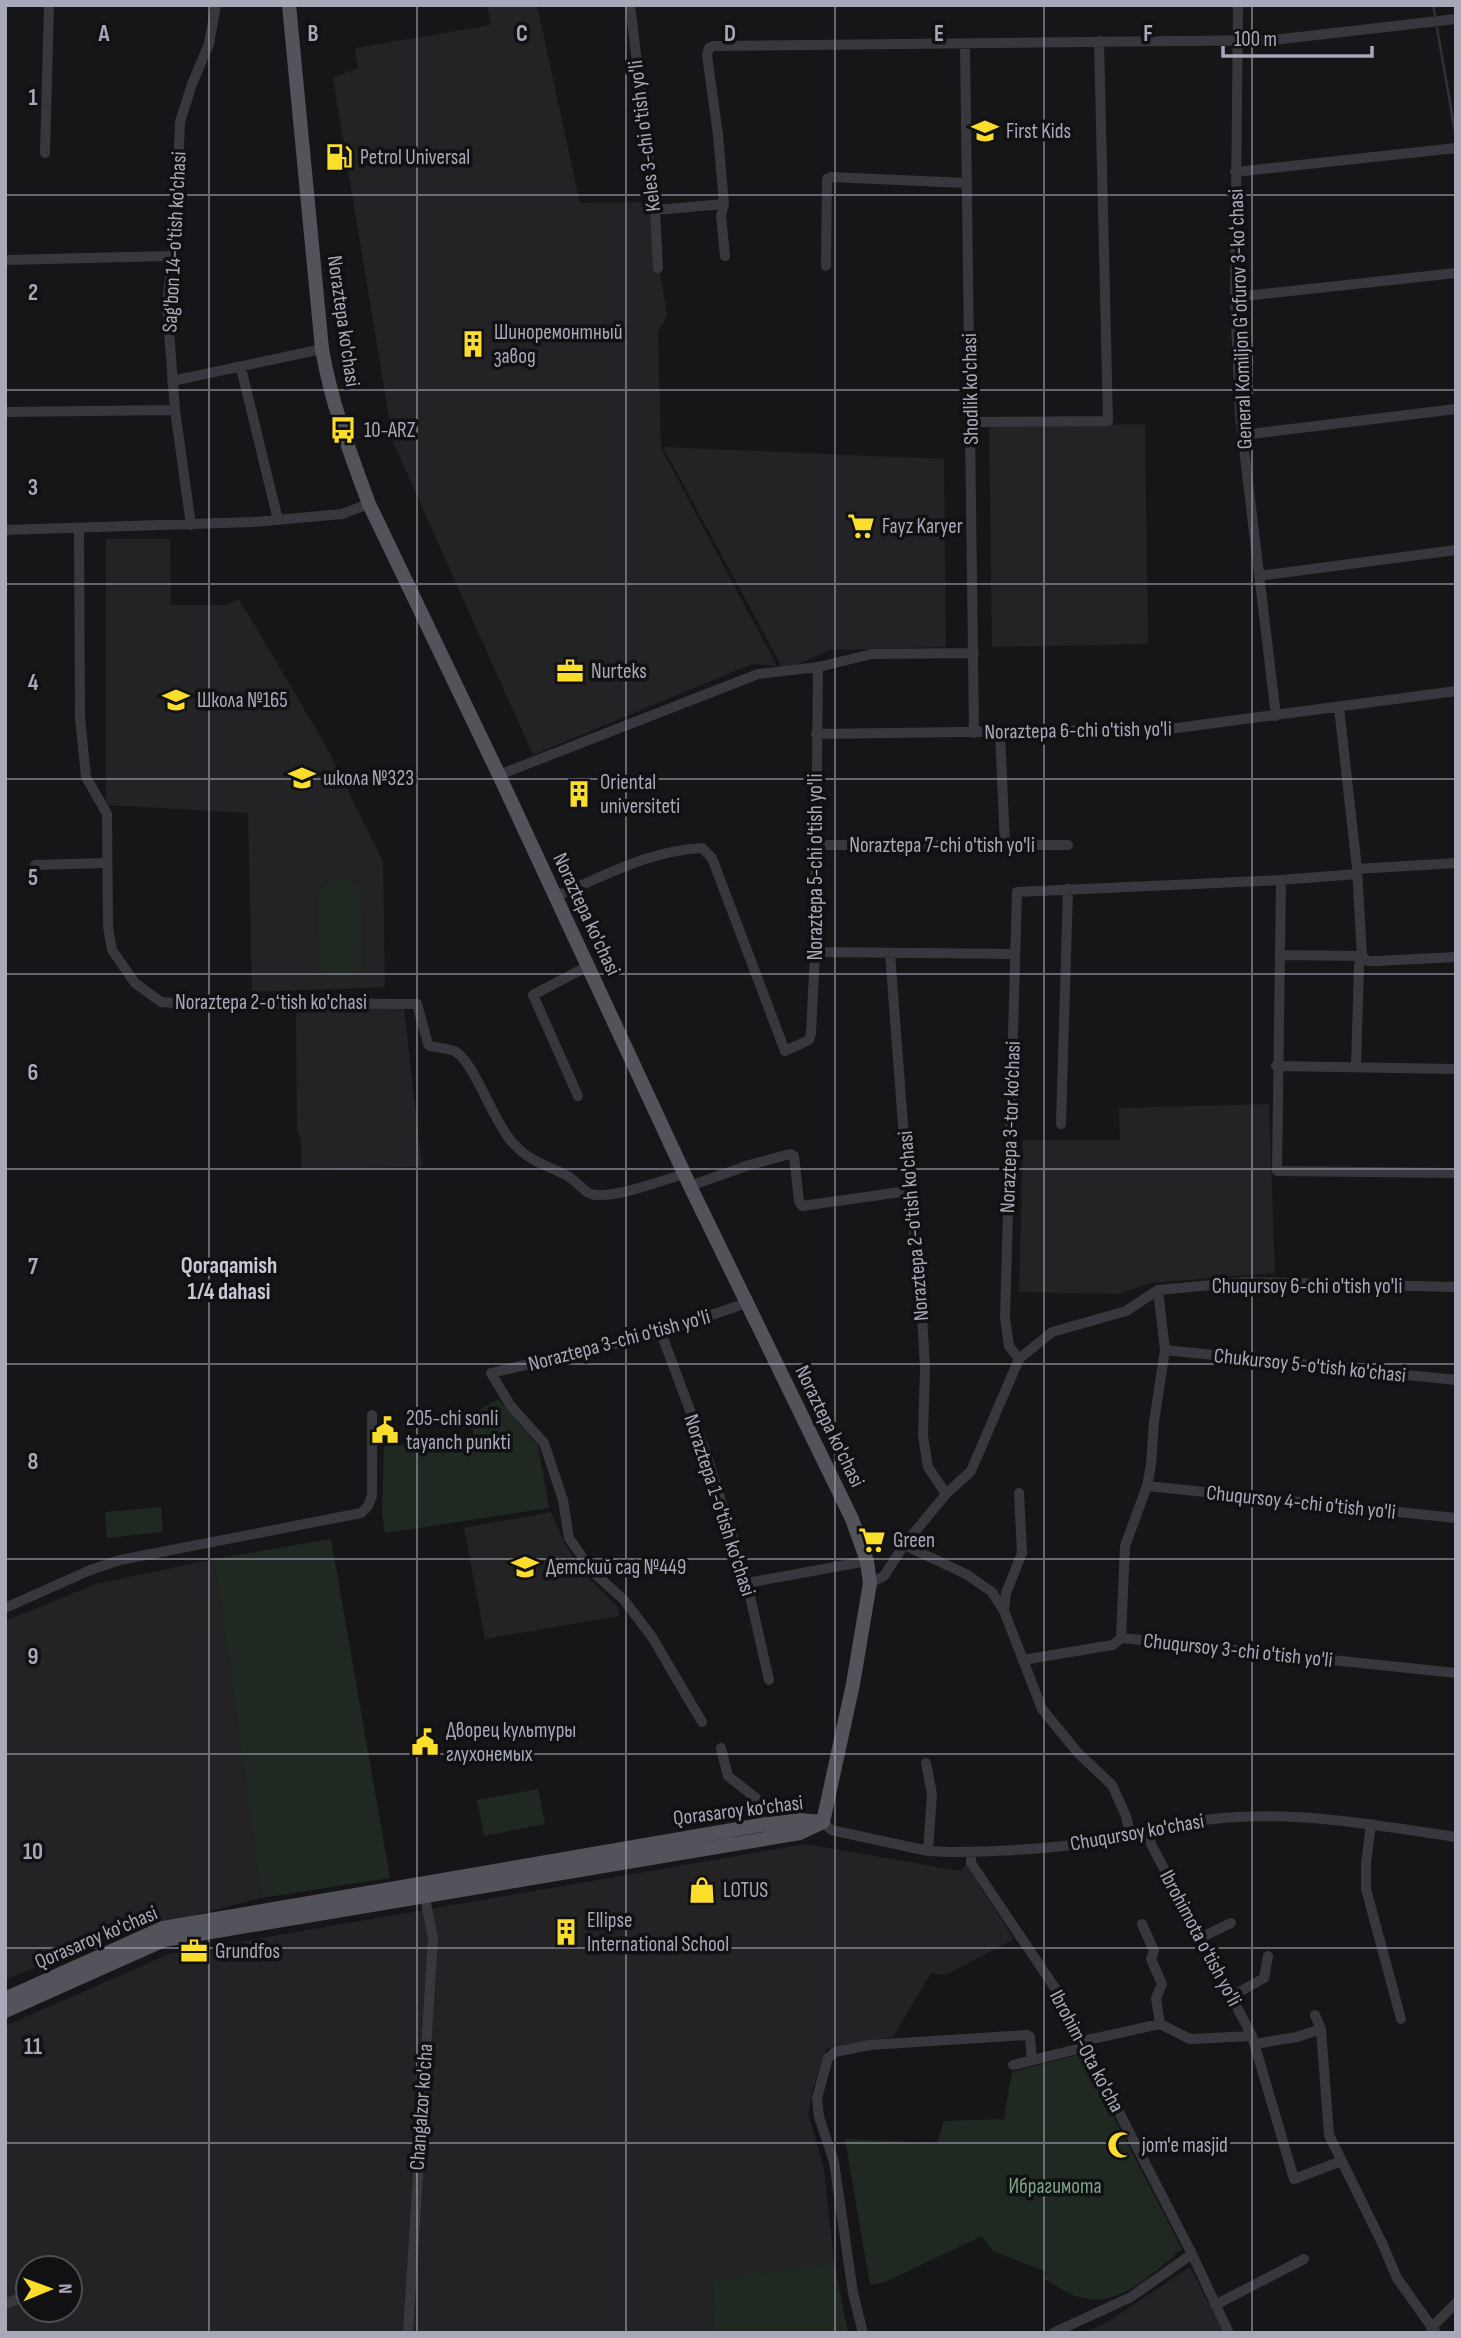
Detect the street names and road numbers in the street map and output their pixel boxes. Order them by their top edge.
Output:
street label: Keles 3-chi o'tish yo'li [623,59,666,213]
street label: Sag'bon 14-o'tish ko'chasi [157,151,192,333]
street label: General Komiljon Gʻofurov 3-koʻchasi [1223,188,1258,450]
street label: Noraztepa ko'chasi [322,254,365,388]
street label: Shodlik ko'chasi [957,333,984,445]
street label: Noraztepa 6-chi o'tish yo'li [984,716,1172,745]
street label: Noraztepa 5-chi o'tish yo'li [803,774,828,960]
street label: Noraztepa 7-chi o'tish yo'li [849,833,1035,858]
street label: Noraztepa ko'chasi [547,849,626,979]
street label: Noraztepa 2-oʻtish ko'chasi [175,990,367,1015]
street label: Noraztepa 3-tor ko‘chasi [995,1041,1026,1213]
street label: Noraztepa 2-o'tish ko'chasi [893,1130,934,1322]
street label: Chuqursoy 6-chi o'tish yo'li [1212,1274,1402,1299]
street label: Noraztepa 3-chi o'tish yo'li [526,1304,713,1377]
street label: Chukursoy 5-o'tish ko'chasi [1213,1343,1407,1388]
street label: Noraztepa ko'chasi [789,1361,870,1491]
street label: Noraztepa 1-o'tish ko'chasi [678,1411,761,1599]
street label: Chuqursoy 4-chi o'tish yo'li [1205,1480,1397,1525]
street label: Chuqursoy 3-chi o'tish yo'li [1142,1628,1334,1673]
street label: Qorasaroy ko'chasi [672,1790,804,1831]
street label: Chuqursoy ko'chasi [1068,1808,1206,1857]
street label: Ibrohimota o'tish yo'li [1154,1866,1247,2011]
street label: Qorasaroy ko'chasi [31,1900,161,1974]
street label: Ibrohim-Ota ko'cha [1044,1986,1129,2117]
street label: Changalzor ko'cha [405,2043,438,2171]

